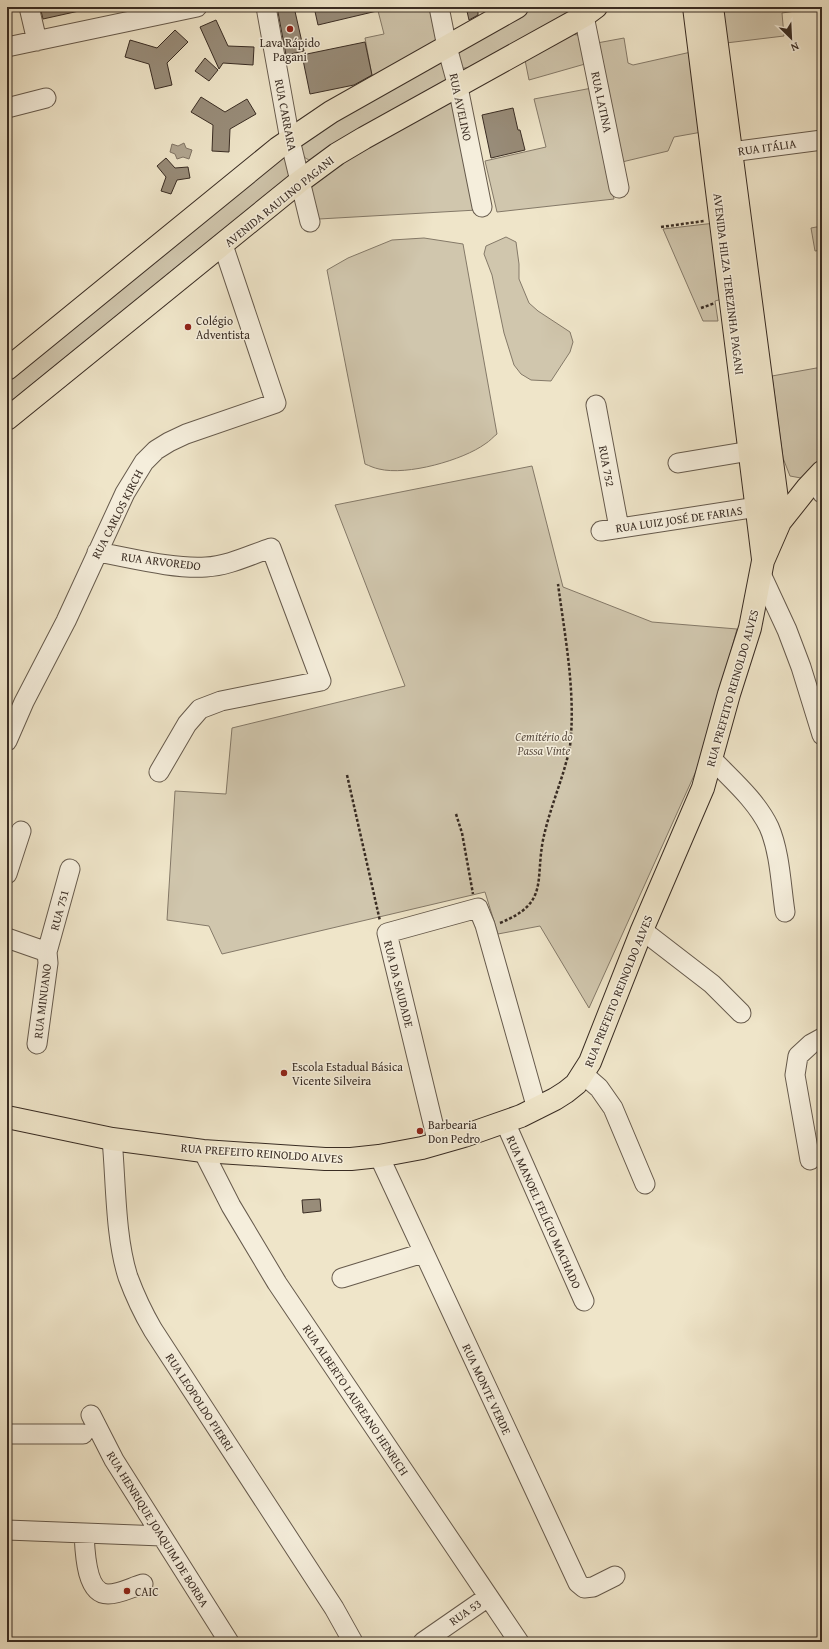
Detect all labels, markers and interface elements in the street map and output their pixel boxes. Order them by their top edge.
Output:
north arrow [771,18,811,58]
marker: Lava Rápido Pagani [285,24,295,34]
place label: Lava Rápido Pagani [260,34,320,65]
text: N [788,38,802,56]
street label: RUA LATINA [587,70,617,135]
street label: RUA AVELINO [446,71,476,143]
street label: RUA CARRARA [271,78,301,153]
street label: RUA ITÁLIA [737,134,798,160]
street label: AVENIDA RAULINO PAGANI [221,151,338,251]
street label: AVENIDA HILZA TEREZINHA PAGANI [709,192,749,376]
place label: Colégio Adventista [196,312,250,343]
marker: Colégio Adventista [183,322,193,332]
street label: RUA 752 [595,444,619,488]
street label: RUA CARLOS KIRCH [87,466,147,562]
street label: RUA LUIZ JOSÉ DE FARIAS [614,502,744,536]
street label: RUA ARVOREDO [120,548,202,574]
street label: RUA PREFEITO REINOLDO ALVES [701,607,763,768]
park label: Cemitério do Passa Vinte [515,728,573,759]
street label: RUA 751 [45,888,73,932]
street label: RUA PREFEITO REINOLDO ALVES [580,912,656,1070]
street label: RUA DA SAUDADE [380,939,418,1029]
street label: RUA MINUANO [29,963,55,1039]
place label: Escola Estadual Básica Vicente Silveira [292,1058,403,1089]
marker: Escola Estadual Básica Vicente Silveira [279,1068,289,1078]
place label: Barbearia Don Pedro [428,1116,480,1147]
marker: Barbearia Don Pedro [415,1126,425,1136]
street label: RUA MANOEL FELÍCIO MACHADO [503,1133,585,1291]
street label: RUA PREFEITO REINOLDO ALVES [180,1139,344,1167]
street label: RUA ALBERTO LAUREANO HENRICH [299,1321,413,1479]
street label: RUA MONTE VERDE [458,1341,516,1437]
street label: RUA LEOPOLDO PIERRI [162,1350,238,1455]
street label: RUA HENRIQUE JOAQUIM DE BORBA [103,1448,213,1611]
place label: CAIC [135,1583,159,1600]
marker: CAIC [122,1586,132,1596]
street label: RUA 53 [446,1595,485,1629]

